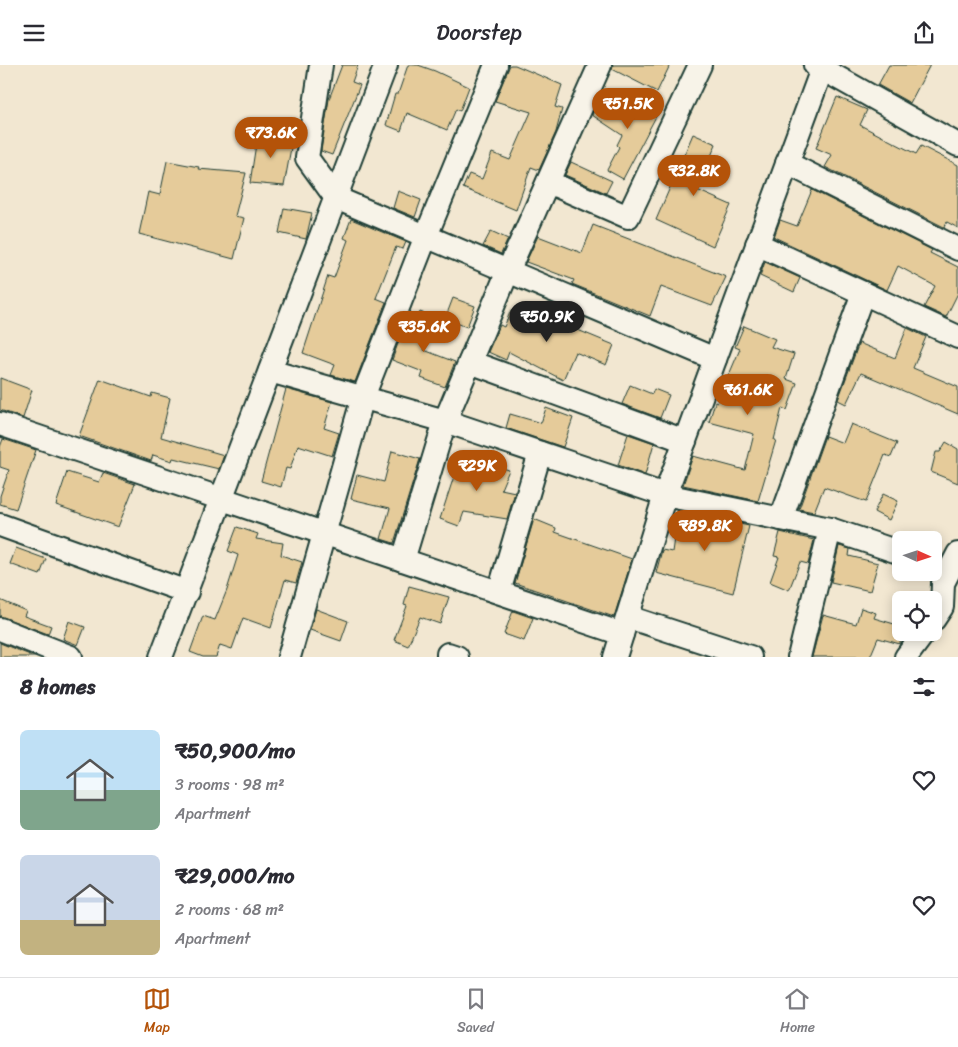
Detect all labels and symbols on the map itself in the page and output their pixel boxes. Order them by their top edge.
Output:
pin: ₹51.5K [587,87,669,130]
pin: ₹73.6K [230,117,312,159]
pin: ₹32.8K [653,155,735,197]
pin: ₹50.9K [506,301,588,343]
pin: ₹35.6K [383,311,465,353]
pin: ₹61.6K [707,373,789,416]
pin: ₹29K [447,449,507,492]
pin: ₹89.8K [664,509,746,552]
north arrow [892,531,942,581]

